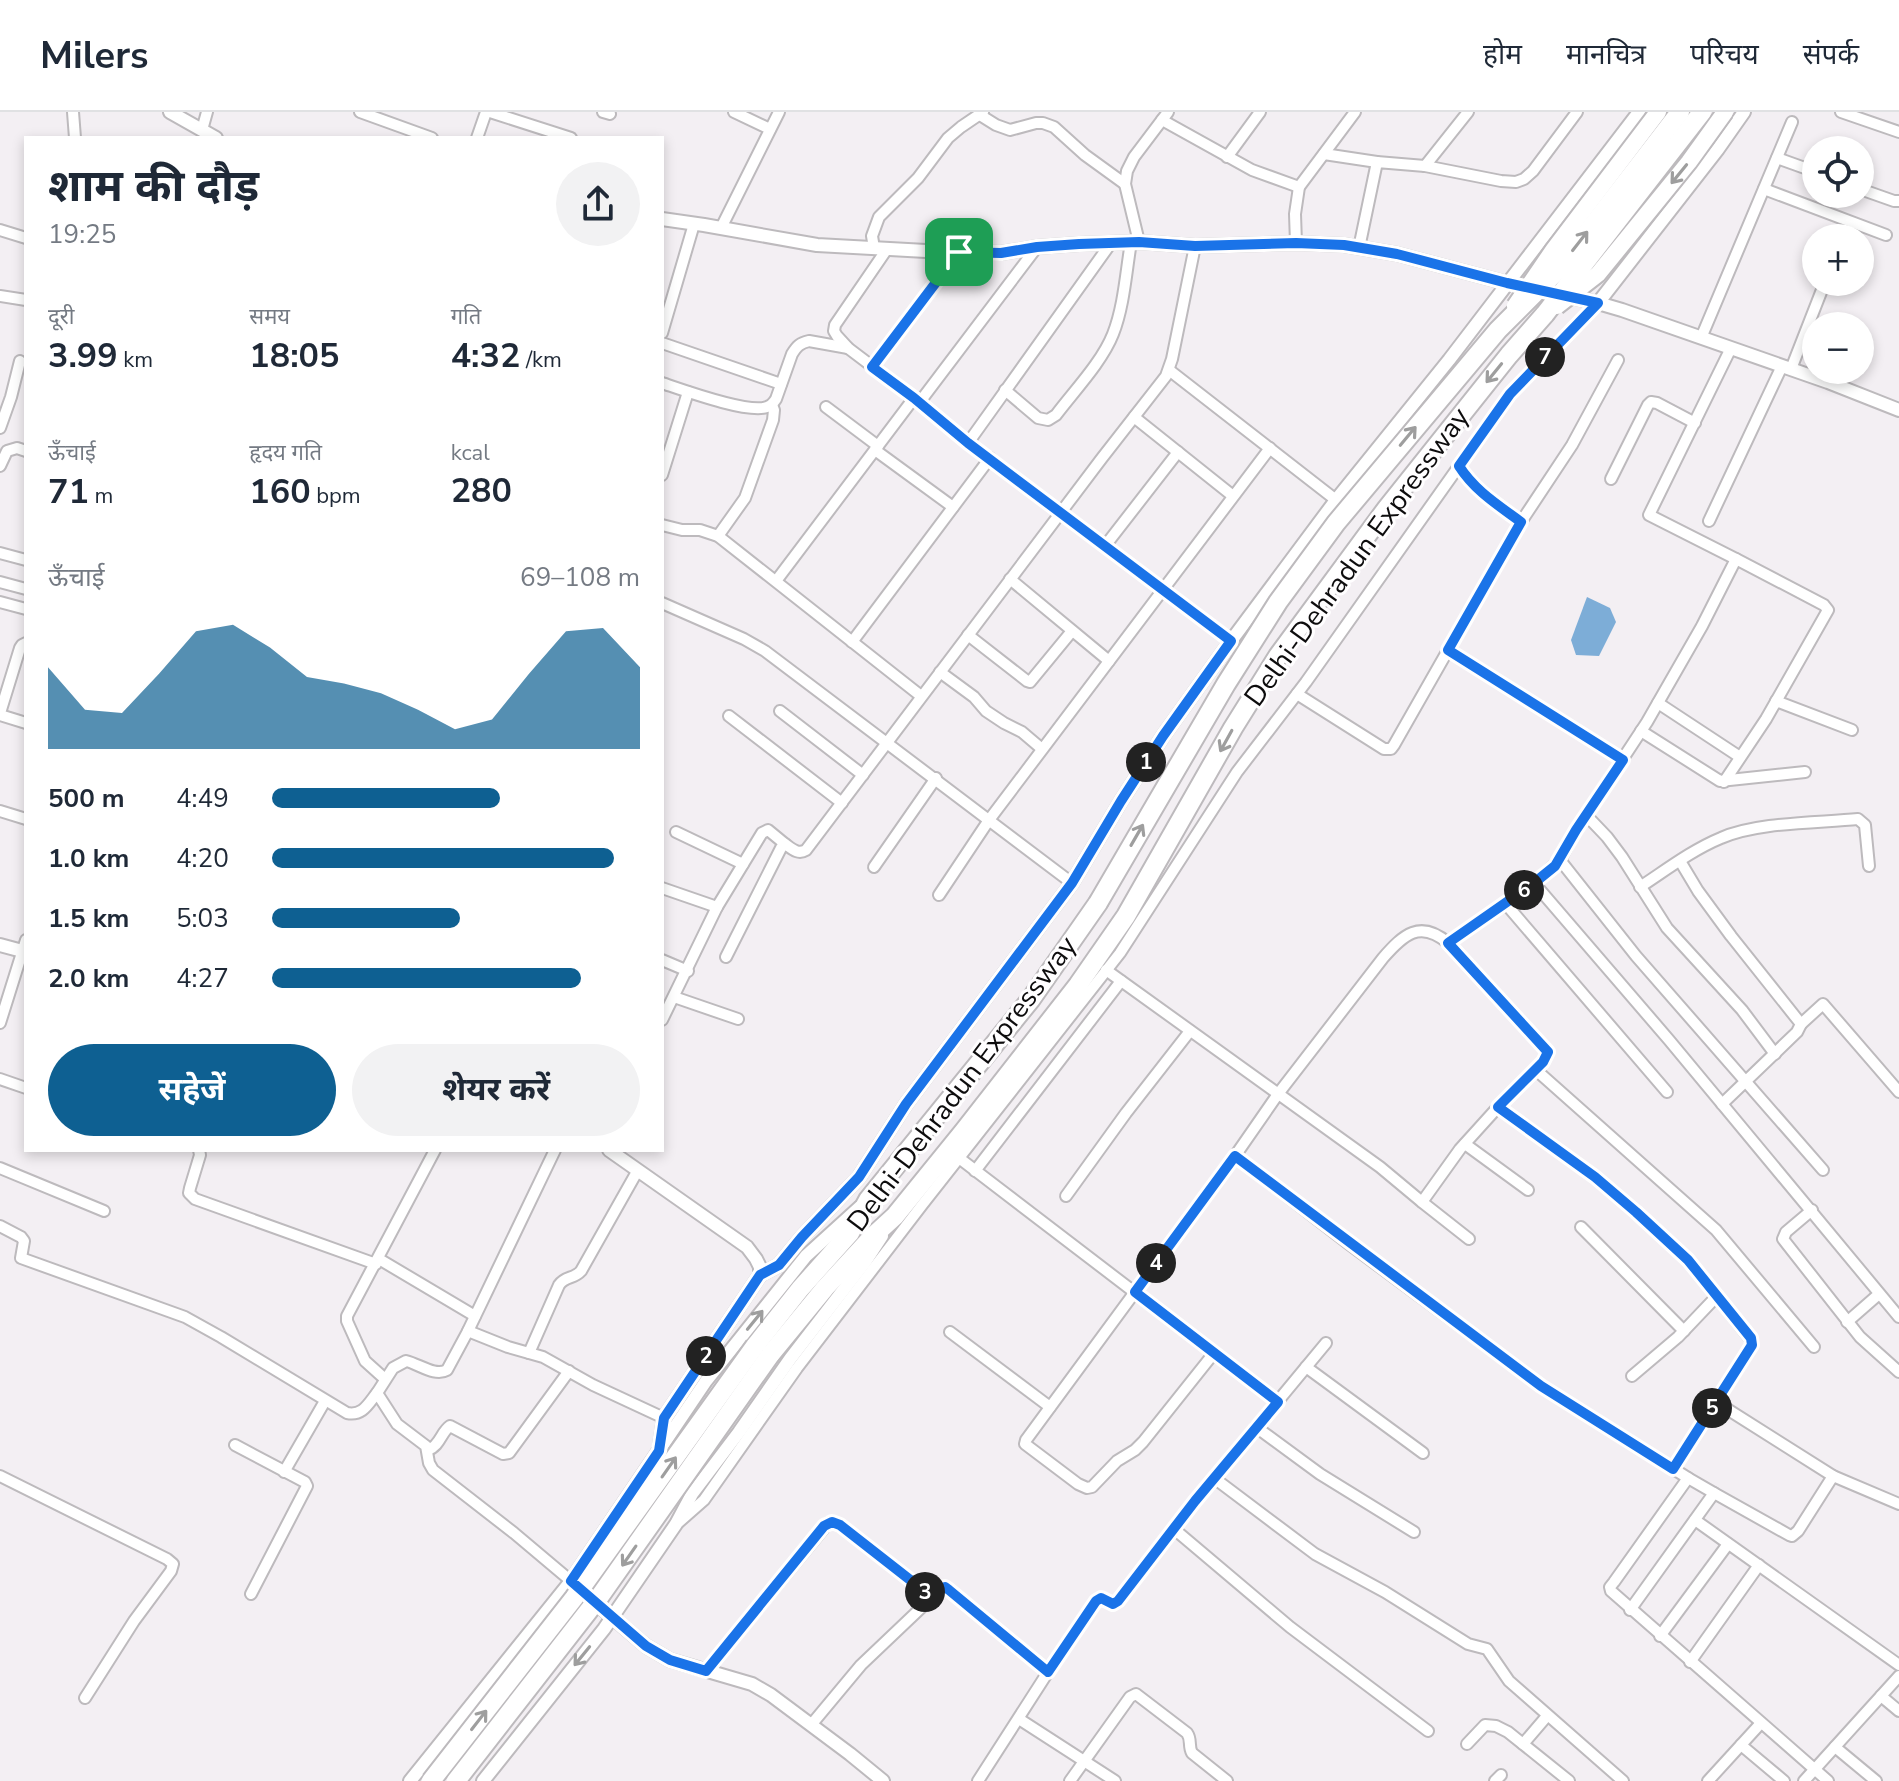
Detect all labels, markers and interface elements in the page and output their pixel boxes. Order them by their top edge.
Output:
text: Milers [40,30,148,81]
text: होम [1483,36,1522,74]
text: मानचित्र [1566,36,1646,74]
text: परिचय [1690,36,1759,74]
text: संपर्क [1803,36,1859,74]
map controls [1802,136,1874,384]
button: locate [1802,136,1874,208]
text: शाम की दौड़ [48,157,259,217]
button: share [556,162,640,246]
one-way arrow [1670,164,1688,185]
text: 19:25 [48,217,116,252]
pin [925,218,993,286]
button: + [1802,224,1874,296]
icon: arrive [937,230,981,274]
one-way arrow [1572,231,1589,252]
text: दूरी [48,302,74,332]
text: समय [249,302,290,332]
text: गति [451,302,481,332]
button: − [1802,312,1874,384]
text: 3.99 [48,333,118,379]
text: 18:05 [249,333,339,379]
text: 4:32 [451,333,520,379]
pin: 7 [1525,337,1565,377]
text: 7 [1538,342,1552,372]
text: km [118,345,153,375]
text: /km [520,345,562,375]
one-way arrow [1486,362,1503,383]
street label: Delhi-Dehradun Expressway [1236,399,1479,714]
one-way arrow [1399,426,1417,446]
text: ऊँचाई [48,438,96,468]
text: हृदय गति [249,438,322,468]
text: kcal [451,438,490,468]
text: 280 [451,468,512,514]
text: 71 [48,469,89,515]
text: 160 [249,469,311,515]
text: m [89,481,113,511]
text: bpm [311,481,361,511]
text: ऊँचाई [48,560,104,595]
text: 69–108 m [520,560,640,595]
one-way arrow [1217,729,1233,752]
pin: 1 [1126,742,1166,782]
text: 1 [1139,747,1153,777]
text: 500 m [48,781,125,816]
text: 4:49 [176,781,229,816]
one-way arrow [1130,824,1146,847]
text: 1.0 km [48,841,129,876]
text: 4:20 [176,841,229,876]
pin: 6 [1504,870,1544,910]
text: 6 [1517,875,1531,905]
text: 1.5 km [48,901,129,936]
text: 5:03 [176,901,229,936]
street label: Delhi-Dehradun Expressway [838,928,1086,1240]
text: 2.0 km [48,961,129,996]
text: 4:27 [176,961,229,996]
button: सहेजें [48,1044,336,1136]
button: शेयर करें [352,1044,640,1136]
pin: 4 [1136,1243,1176,1283]
text: 4 [1149,1248,1163,1278]
one-way arrow [746,1310,764,1331]
pin: 2 [686,1336,726,1376]
text: 2 [699,1341,713,1371]
pin: 5 [1692,1388,1732,1428]
text: 5 [1705,1393,1719,1423]
one-way arrow [661,1456,677,1478]
one-way arrow [621,1544,637,1566]
pin: 3 [905,1572,945,1612]
text: 3 [918,1577,932,1607]
one-way arrow [574,1645,591,1666]
one-way arrow [471,1710,488,1731]

